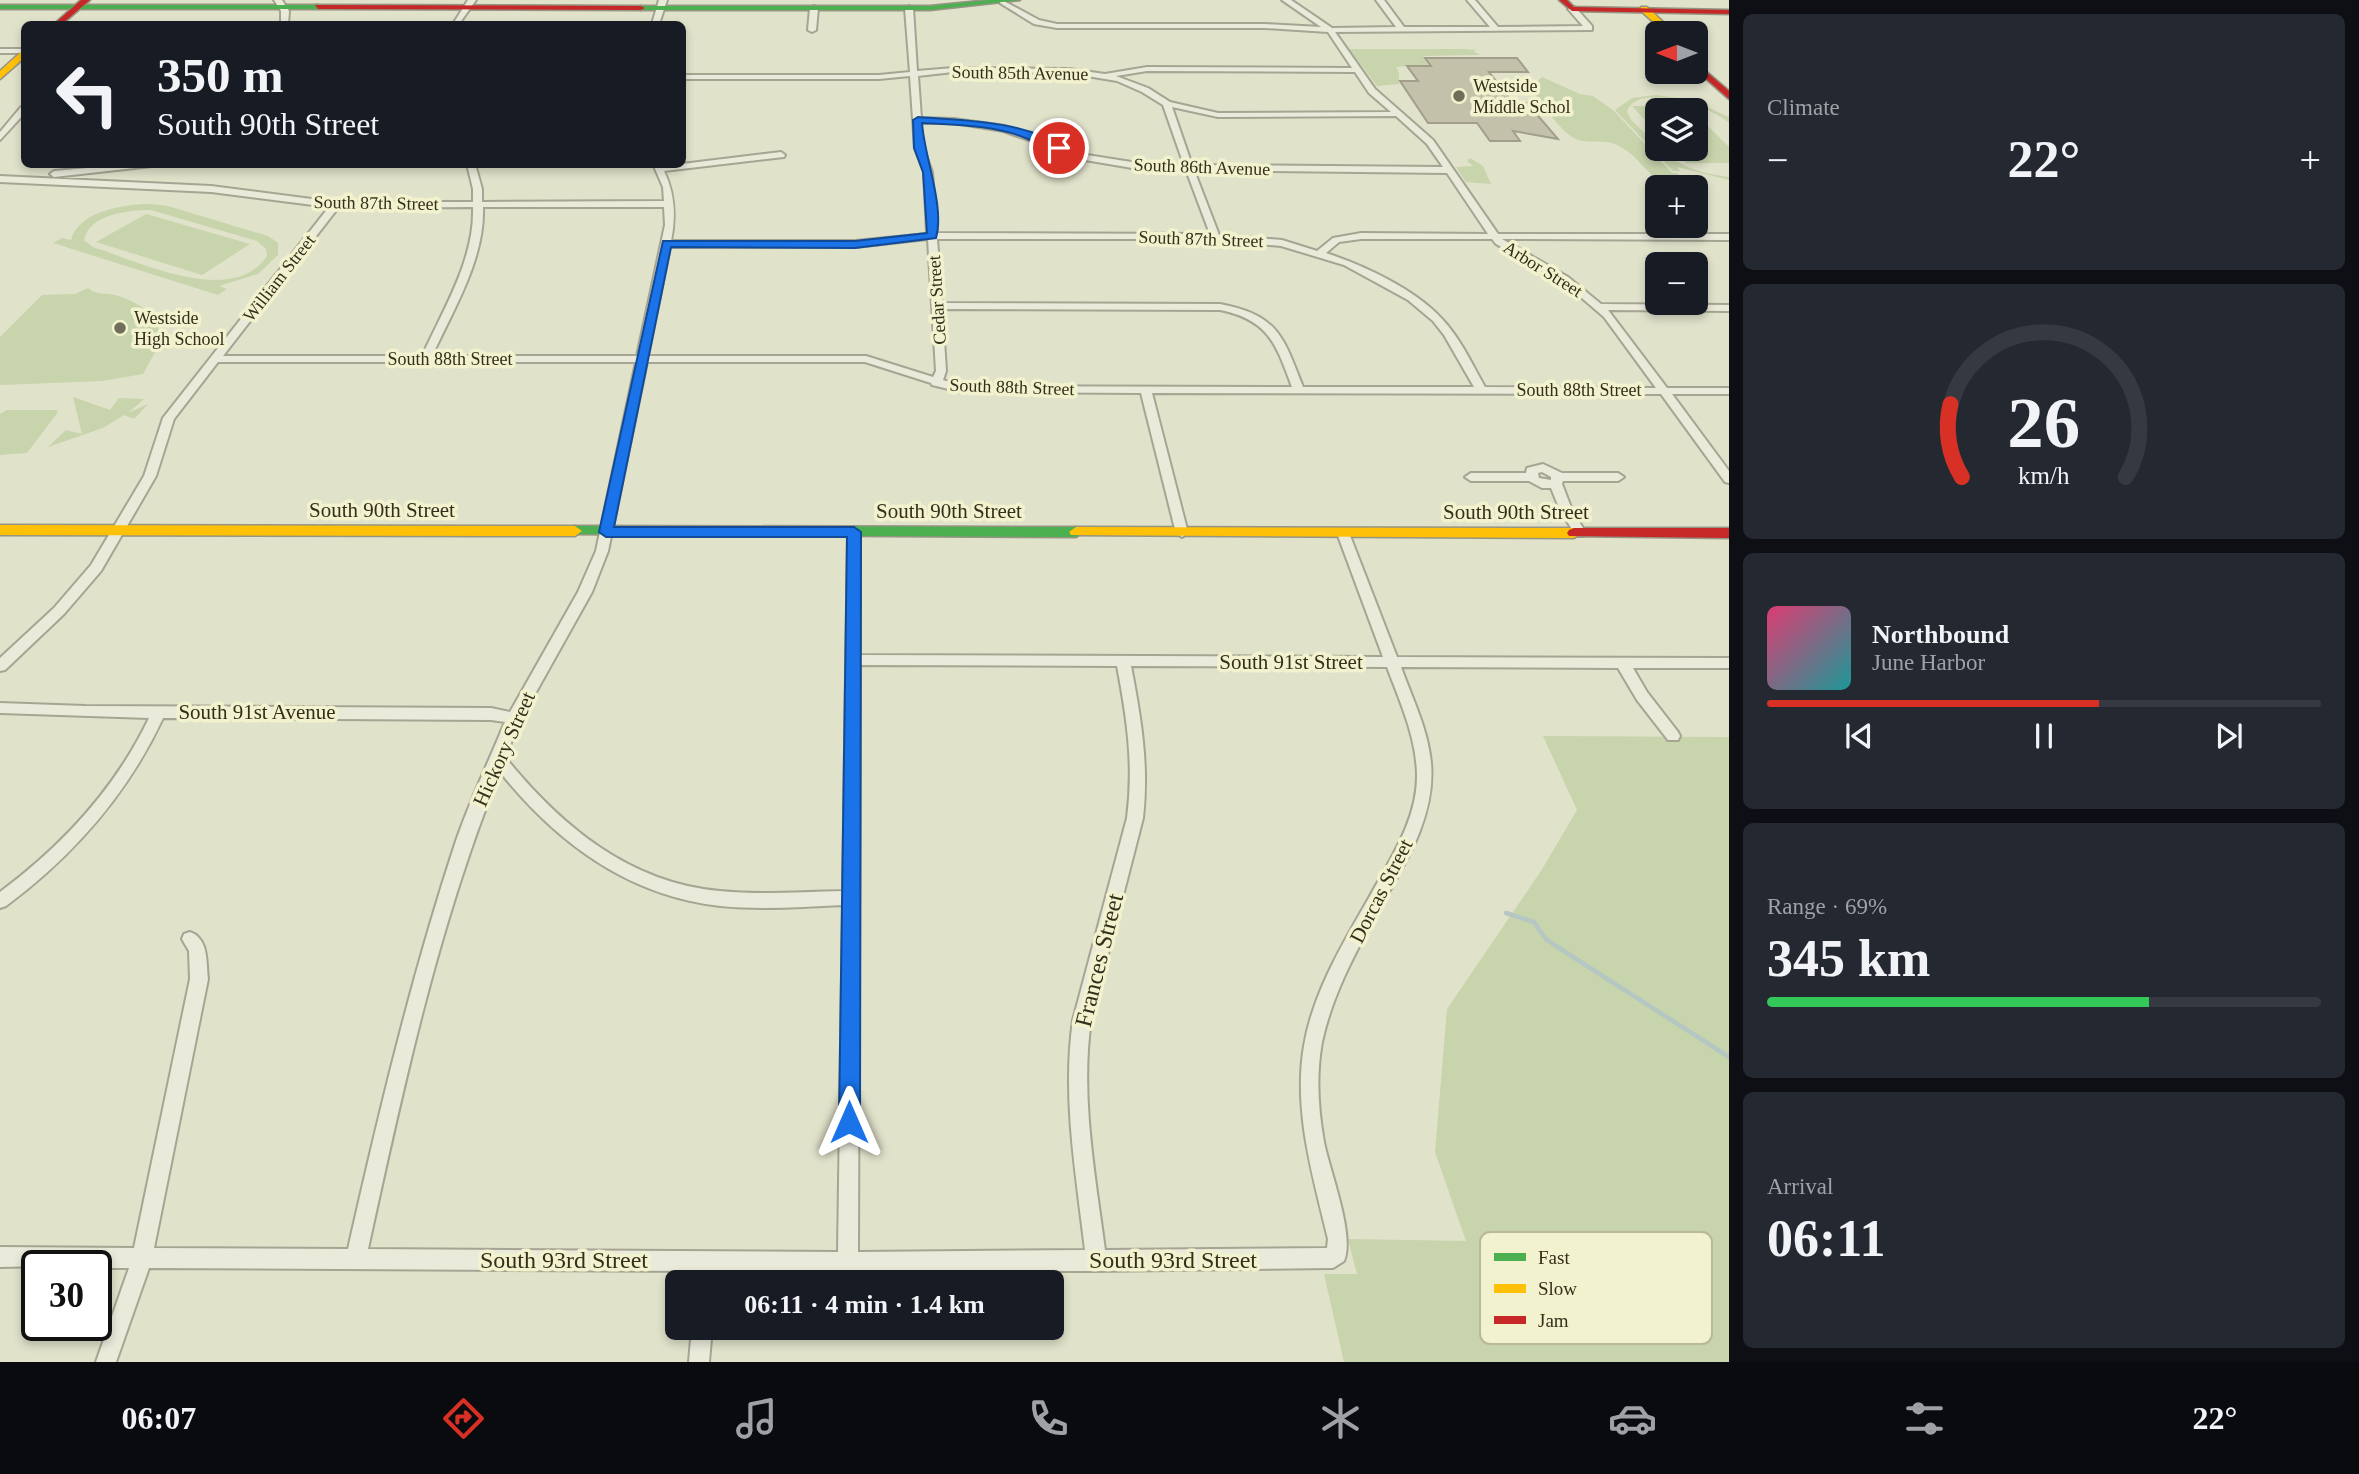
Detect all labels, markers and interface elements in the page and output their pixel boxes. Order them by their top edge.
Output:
north arrow [1645,21,1708,84]
map controls [1645,21,1708,315]
text: 350 m [157,48,284,103]
icon: left [42,49,133,140]
street label: South 85th Avenue [951,62,1089,84]
place label: Westside Middle Schol [1473,76,1571,117]
marker: Westside Middle Schol [1451,88,1467,104]
text: Climate [1767,95,1840,120]
button: layers [1645,98,1708,161]
text: South 90th Street [157,106,379,142]
pin [1029,118,1089,178]
icon: arrive [1040,129,1078,167]
text: 22° [2008,131,2080,188]
text: − [1767,139,1788,181]
text: + [2300,139,2321,181]
street label: South 86th Avenue [1133,155,1271,179]
button: + [1645,175,1708,238]
street label: South 87th Street [313,192,439,214]
street label: South 87th Street [1138,227,1264,251]
street label: William Street [239,231,319,325]
street label: Arbor Street [1500,237,1586,301]
button: − [1645,252,1708,315]
street label: Cedar Street [924,255,950,345]
place label: Westside High School [134,308,225,349]
marker: Westside High School [112,320,128,336]
street label: South 88th Street [388,349,513,369]
street label: South 88th Street [949,375,1075,399]
street label: South 88th Street [1517,380,1642,400]
text: 26 [2008,383,2080,464]
text: km/h [2018,462,2070,489]
street label: South 90th Street [309,498,455,522]
street label: South 90th Street [876,499,1022,523]
street label: South 90th Street [1443,500,1589,524]
text: Northbound [1872,620,2009,649]
street label: South 91st Street [1219,650,1363,674]
text: June Harbor [1872,650,1985,675]
street label: Hickory Street [468,688,540,810]
street label: South 91st Avenue [178,700,336,724]
icon: previous [1840,717,1878,755]
icon: pause [2025,717,2063,755]
icon: next [2210,717,2248,755]
street label: Dorcas Street [1344,835,1418,947]
street label: Frances Street [1070,890,1128,1029]
text: Range · 69% [1767,894,1887,919]
text: 345 km [1767,930,1930,987]
position arrow [812,1085,886,1159]
text: Arrival [1767,1174,1833,1199]
text: 06:11 [1767,1210,1885,1267]
legend [1480,1232,1712,1344]
street label: South 93rd Street [480,1247,648,1273]
street label: South 93rd Street [1089,1247,1257,1273]
text: Fast [1538,1247,1570,1268]
speed limit sign: 30 [21,1250,112,1341]
text: Slow [1538,1278,1577,1299]
text: 06:11 · 4 min · 1.4 km [744,1290,985,1319]
text: Jam [1538,1310,1569,1331]
icon: directions [439,1394,488,1443]
icon: music [732,1394,781,1443]
icon: phone [1024,1394,1073,1443]
icon: climate [1316,1394,1365,1443]
icon: car [1608,1394,1657,1443]
icon: filters [1900,1394,1949,1443]
text: 06:07 [122,1400,196,1436]
text: 22° [2193,1400,2237,1436]

